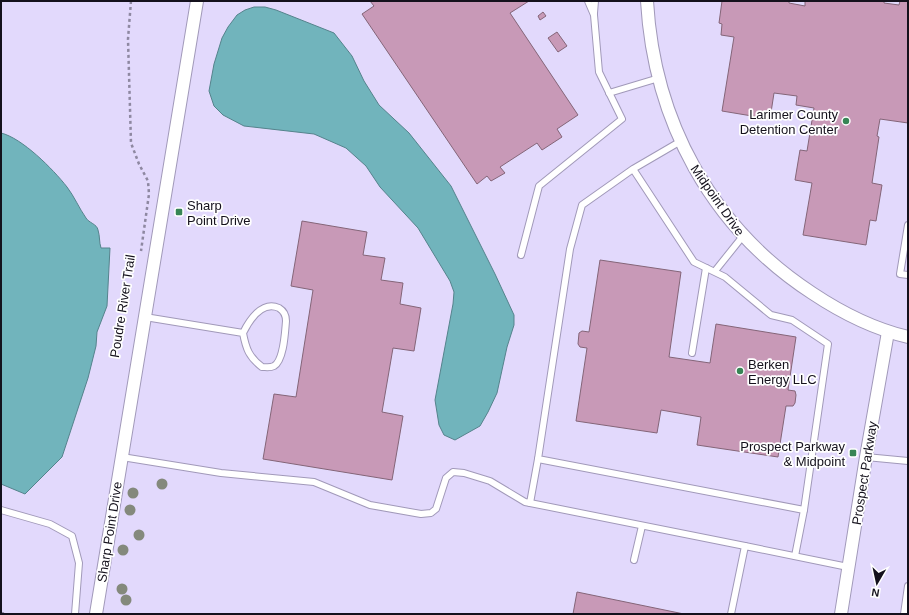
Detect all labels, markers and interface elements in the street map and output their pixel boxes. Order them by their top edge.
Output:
place label: Larimer County Detention Center [740,107,839,137]
marker: Larimer County Detention Center [841,116,851,126]
street label: Midpoint Drive [688,162,748,239]
place label: Sharp Point Drive [187,198,251,228]
marker: Sharp Point Drive [174,207,184,217]
street label: Poudre River Trail [107,253,138,359]
place label: Berken Energy LLC [748,357,817,387]
marker: Berken Energy LLC [735,366,745,376]
street label: Prospect Parkway [849,420,880,526]
place label: Prospect Parkway & Midpoint [740,439,845,469]
marker: Prospect Parkway & Midpoint [848,448,858,458]
street label: Sharp Point Drive [94,481,125,584]
north arrow [857,563,897,603]
text: N [871,586,880,599]

